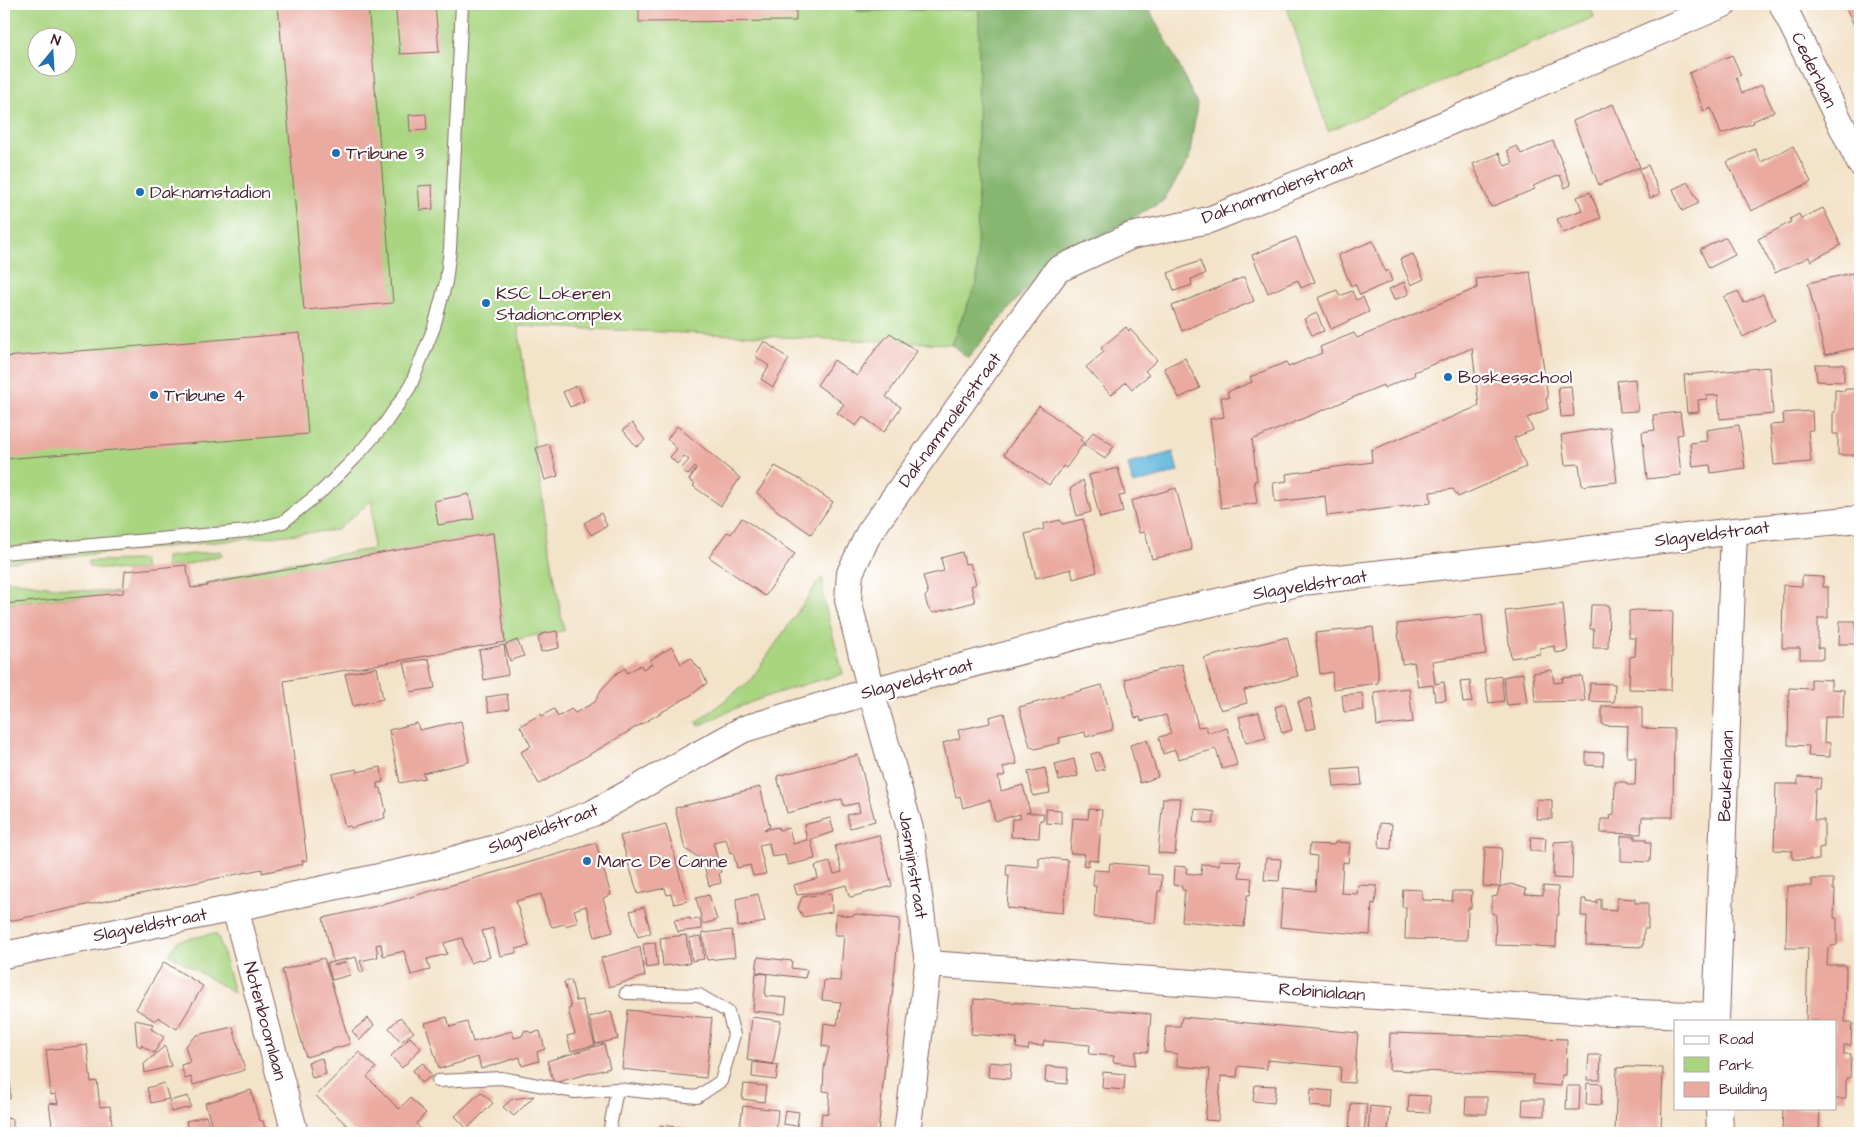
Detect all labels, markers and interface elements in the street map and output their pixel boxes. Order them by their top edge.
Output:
north arrow [28,28,78,78]
street label: Cederlaan [1785,28,1843,112]
text: N [48,30,63,52]
place label: Tribune 3 [346,141,424,166]
marker: Tribune 3 [330,147,342,159]
street label: Daknammolenstraat [1198,149,1359,231]
place label: Daknamstadion [150,180,271,205]
marker: Daknamstadion [134,186,146,198]
place label: KSC Lokeren Stadioncomplex [496,281,622,327]
marker: KSC Lokeren Stadioncomplex [480,297,492,309]
street label: Daknammolenstraat [892,347,1008,493]
place label: Boskesschool [1458,365,1572,390]
marker: Boskesschool [1442,371,1454,383]
place label: Tribune 4 [164,383,245,408]
marker: Tribune 4 [148,389,160,401]
street label: Slagveldstraat [1653,514,1772,554]
street label: Slagveldstraat [1251,563,1370,607]
street label: Slagveldstraat [858,652,977,707]
street label: Beukenlaan [1712,730,1740,822]
street label: Slagveldstraat [484,797,603,861]
street label: Jasmijnstraat [892,809,934,921]
place label: Marc De Canne [597,849,728,874]
marker: Marc De Canne [581,855,593,867]
street label: Slagveldstraat [91,902,210,949]
street label: Notenboomlaan [237,959,293,1083]
street label: Robinialaan [1278,977,1366,1007]
legend [1674,1020,1836,1110]
text: Road [1719,1029,1754,1050]
text: Park [1719,1055,1754,1076]
text: Building [1719,1079,1767,1101]

